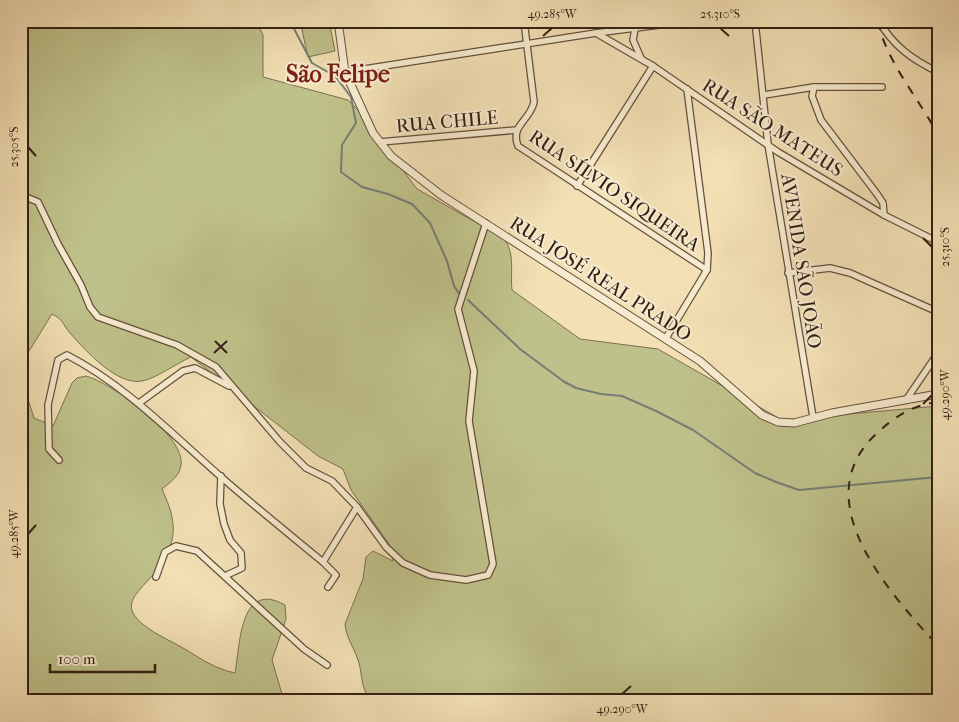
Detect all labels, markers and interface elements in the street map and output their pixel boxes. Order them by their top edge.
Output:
text: 49.285°W [527,7,578,21]
text: 25.310°S [700,7,740,21]
district label: São Felipe [286,60,390,88]
street label: RUA SÃO MATEUS [698,74,847,182]
street label: RUA CHILE [395,107,500,137]
street label: RUA SÍLVIO SIQUEIRA [525,125,705,257]
text: 25.305°S [7,127,21,167]
street label: AVENIDA SÃO JOÃO [776,171,826,350]
street label: RUA JOSÉ REAL PRADO [506,212,695,346]
text: 25.310°S [938,227,952,267]
text: 49.290°W [938,368,952,420]
text: 49.285°W [7,508,21,559]
scale bar [50,642,155,674]
text: 100 m [58,650,96,668]
text: 49.290°W [597,702,649,716]

